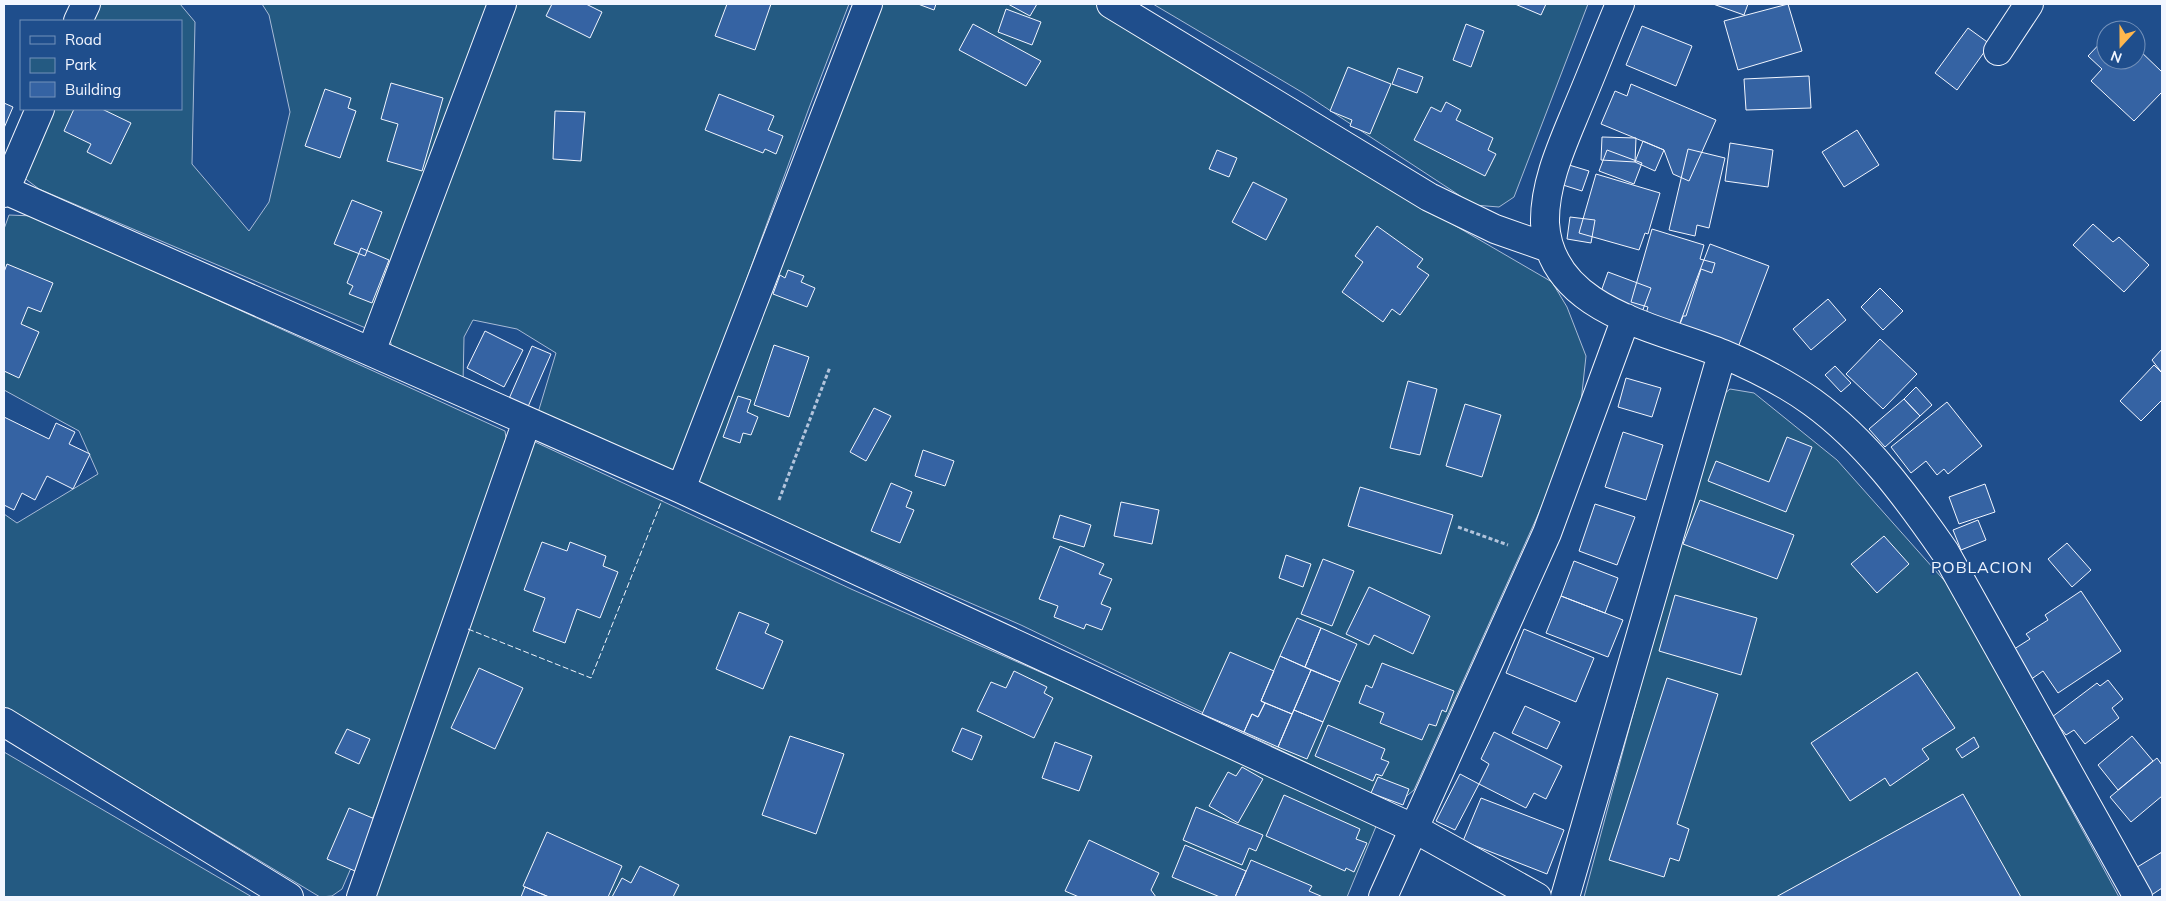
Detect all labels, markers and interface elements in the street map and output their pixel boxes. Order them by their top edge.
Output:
legend [20,20,182,110]
north arrow [2096,20,2146,70]
text: Road [65,30,102,49]
text: N [2108,47,2125,67]
text: Park [65,55,97,74]
text: Building [65,80,121,99]
district label: POBLACION [1931,557,2033,577]

